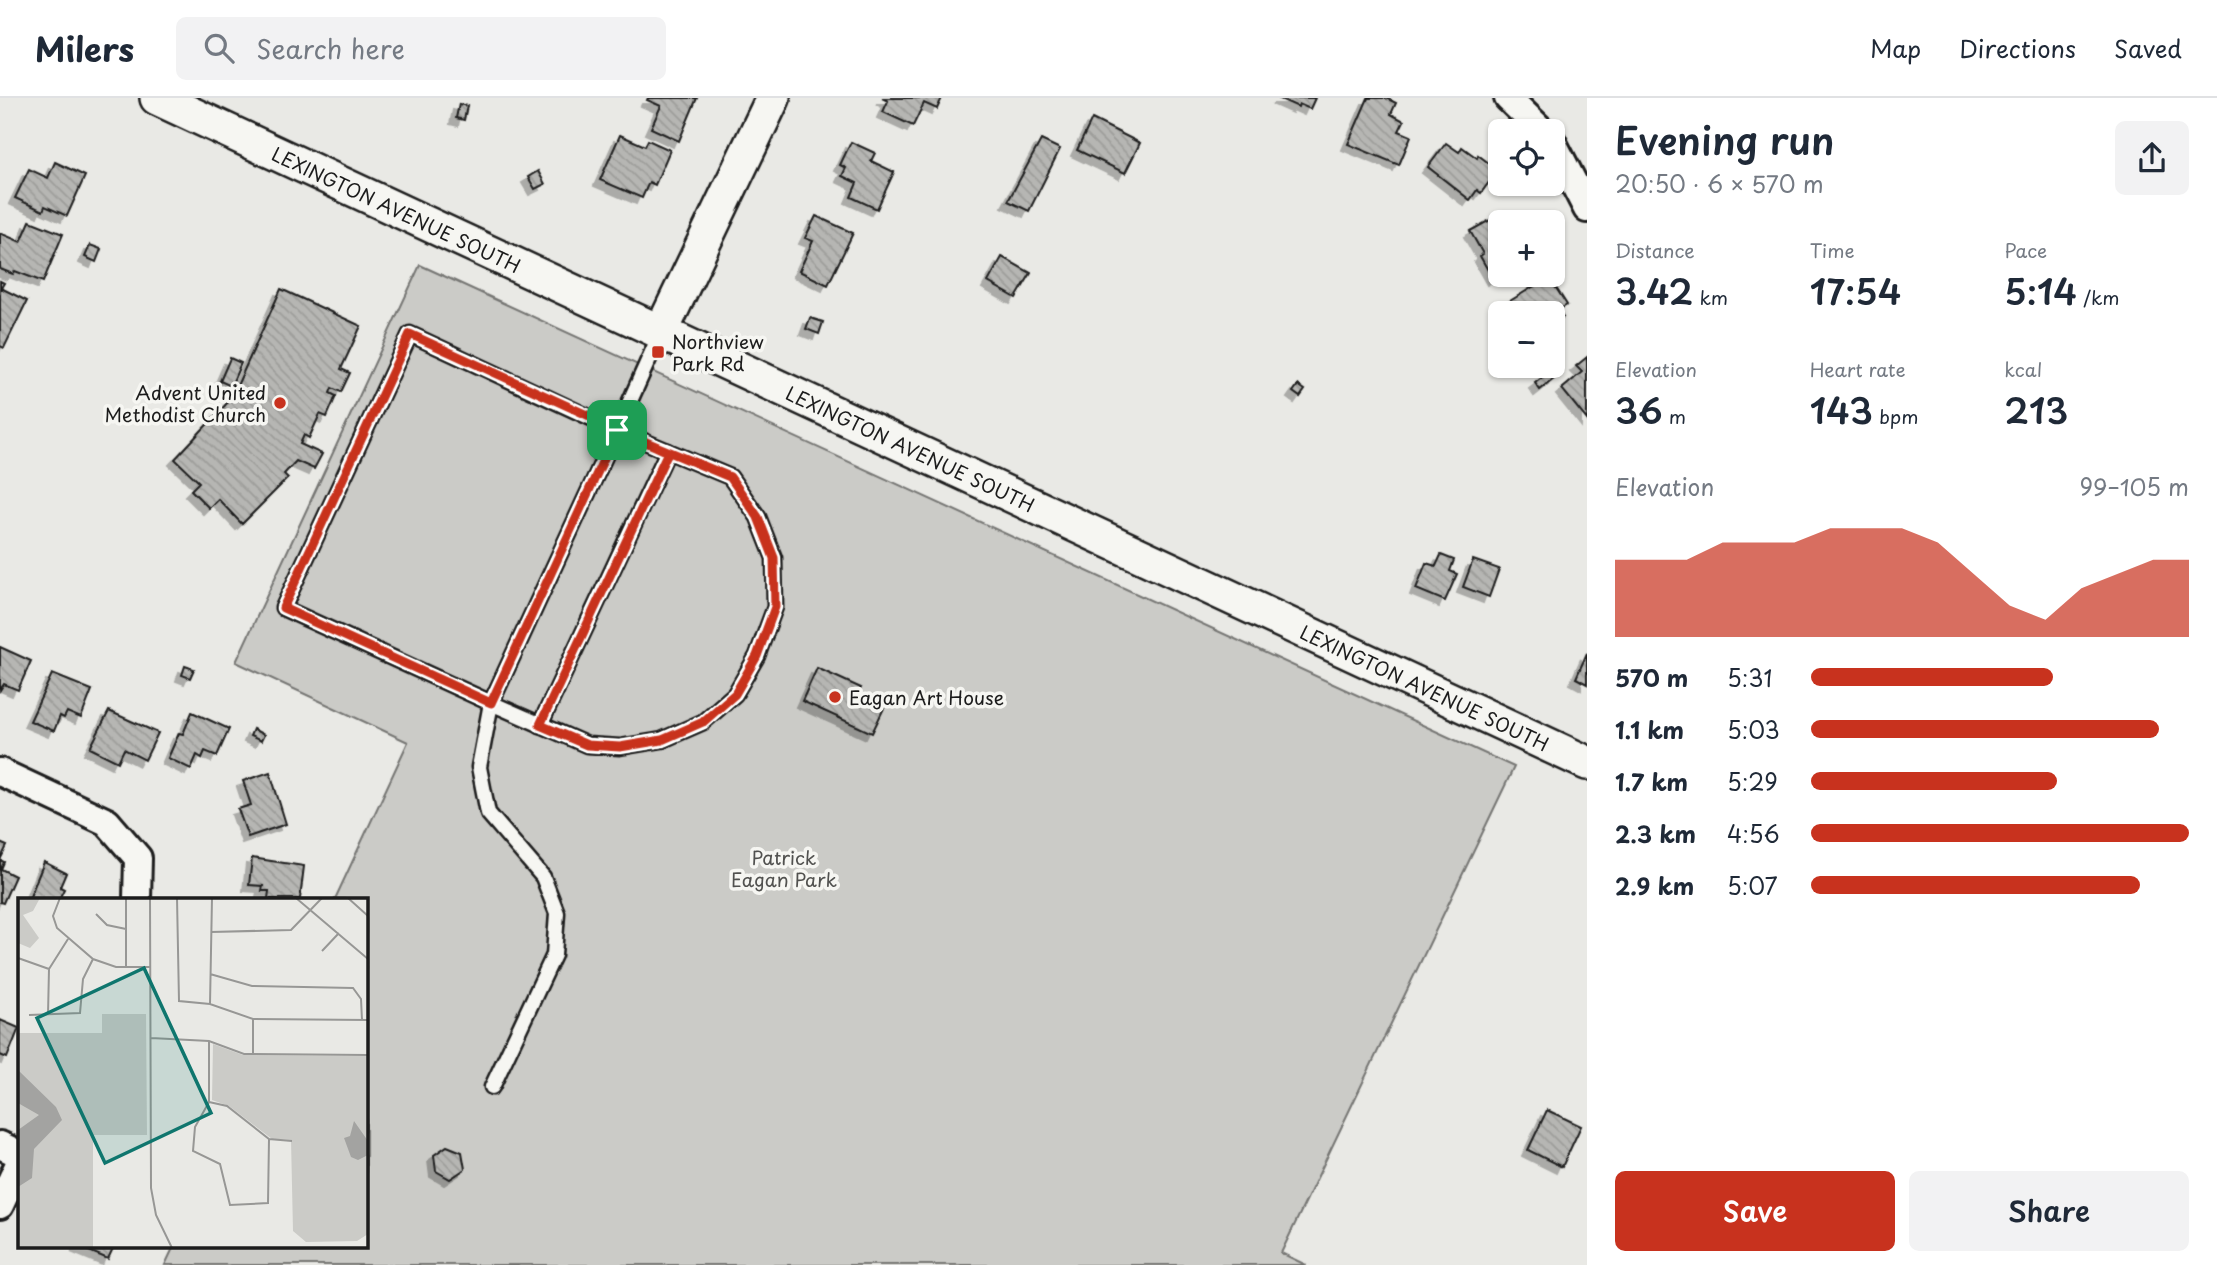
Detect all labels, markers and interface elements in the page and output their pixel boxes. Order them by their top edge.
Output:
search box [176,17,666,80]
text: Milers [35,23,134,73]
icon: search [200,29,238,67]
text: Search here [256,29,405,68]
text: Map [1870,30,1921,66]
text: Directions [1959,30,2076,66]
text: Saved [2114,30,2182,66]
text: Evening run [1615,111,1834,168]
map controls [1488,119,1565,378]
button: locate [1488,119,1565,196]
button: share [2115,121,2189,195]
street label: LEXINGTON AVENUE SOUTH [267,139,525,279]
text: 20:50 · 6 × 570 m [1615,166,1824,201]
button: + [1488,210,1565,287]
text: Distance [1615,236,1695,264]
text: Time [1810,236,1855,264]
text: Pace [2004,236,2047,264]
text: 3.42 [1615,264,1693,317]
text: 17:54 [1810,264,1901,317]
text: 5:14 [2004,264,2077,317]
text: km [1693,283,1728,311]
text: /km [2077,283,2120,311]
button: − [1488,301,1565,378]
place label: Northview Park Rd [672,327,764,377]
marker: Northview Park Rd [650,344,666,360]
text: Elevation [1615,355,1697,383]
text: Heart rate [1810,355,1906,383]
text: kcal [2004,355,2042,383]
place label: Advent United Methodist Church [104,378,266,428]
street label: LEXINGTON AVENUE SOUTH [782,378,1039,518]
text: 36 [1615,383,1663,436]
text: 143 [1810,383,1873,436]
text: 213 [2004,383,2068,436]
marker: Advent United Methodist Church [272,395,288,411]
pin [587,400,647,460]
text: m [1663,402,1686,430]
text: bpm [1873,402,1919,430]
icon: arrive [598,411,636,449]
text: Elevation [1615,469,1714,504]
text: 99–105 m [2080,469,2189,504]
street label: LEXINGTON AVENUE SOUTH [1296,618,1554,757]
text: 570 m [1615,660,1688,695]
text: 5:31 [1727,660,1772,695]
place label: Eagan Art House [849,683,1004,711]
marker: Eagan Art House [827,689,843,705]
text: 1.1 km [1615,712,1684,747]
text: 5:03 [1727,712,1780,747]
text: 1.7 km [1615,764,1688,799]
text: 5:29 [1727,764,1778,799]
text: 2.3 km [1615,816,1696,851]
text: 4:56 [1727,816,1780,851]
park label: Patrick Eagan Park [731,843,837,893]
text: 2.9 km [1615,868,1694,903]
text: 5:07 [1727,868,1778,903]
inset map [18,898,368,1248]
button: Save [1615,1171,1895,1251]
button: Share [1909,1171,2189,1251]

